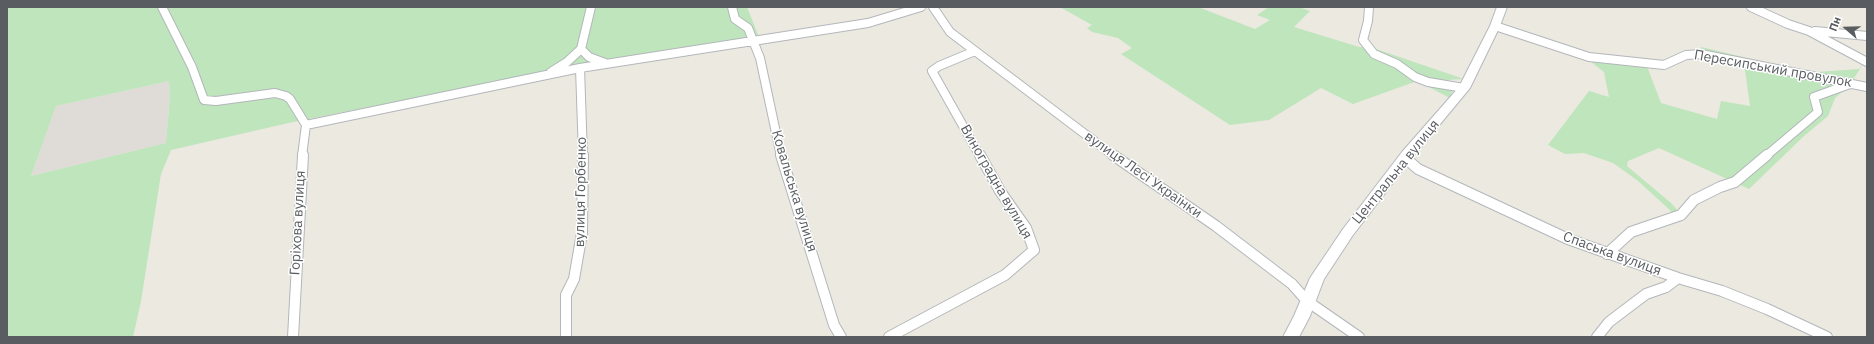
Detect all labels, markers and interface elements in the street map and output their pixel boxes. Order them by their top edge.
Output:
north arrow [1826,8,1866,48]
text: Пн [1826,15,1844,33]
street label: Пересипський провулок [1693,47,1853,91]
street label: Центральна вулиця [1349,117,1443,227]
street label: Виноградна вулиця [956,122,1036,242]
street label: Ковальська вулиця [767,128,821,254]
street label: вулиця Лесі Українки [1081,128,1205,222]
street label: вулиця Горбенко [572,137,590,247]
street label: Горіхова вулиця [287,170,309,276]
street label: Спаська вулиця [1561,228,1663,280]

